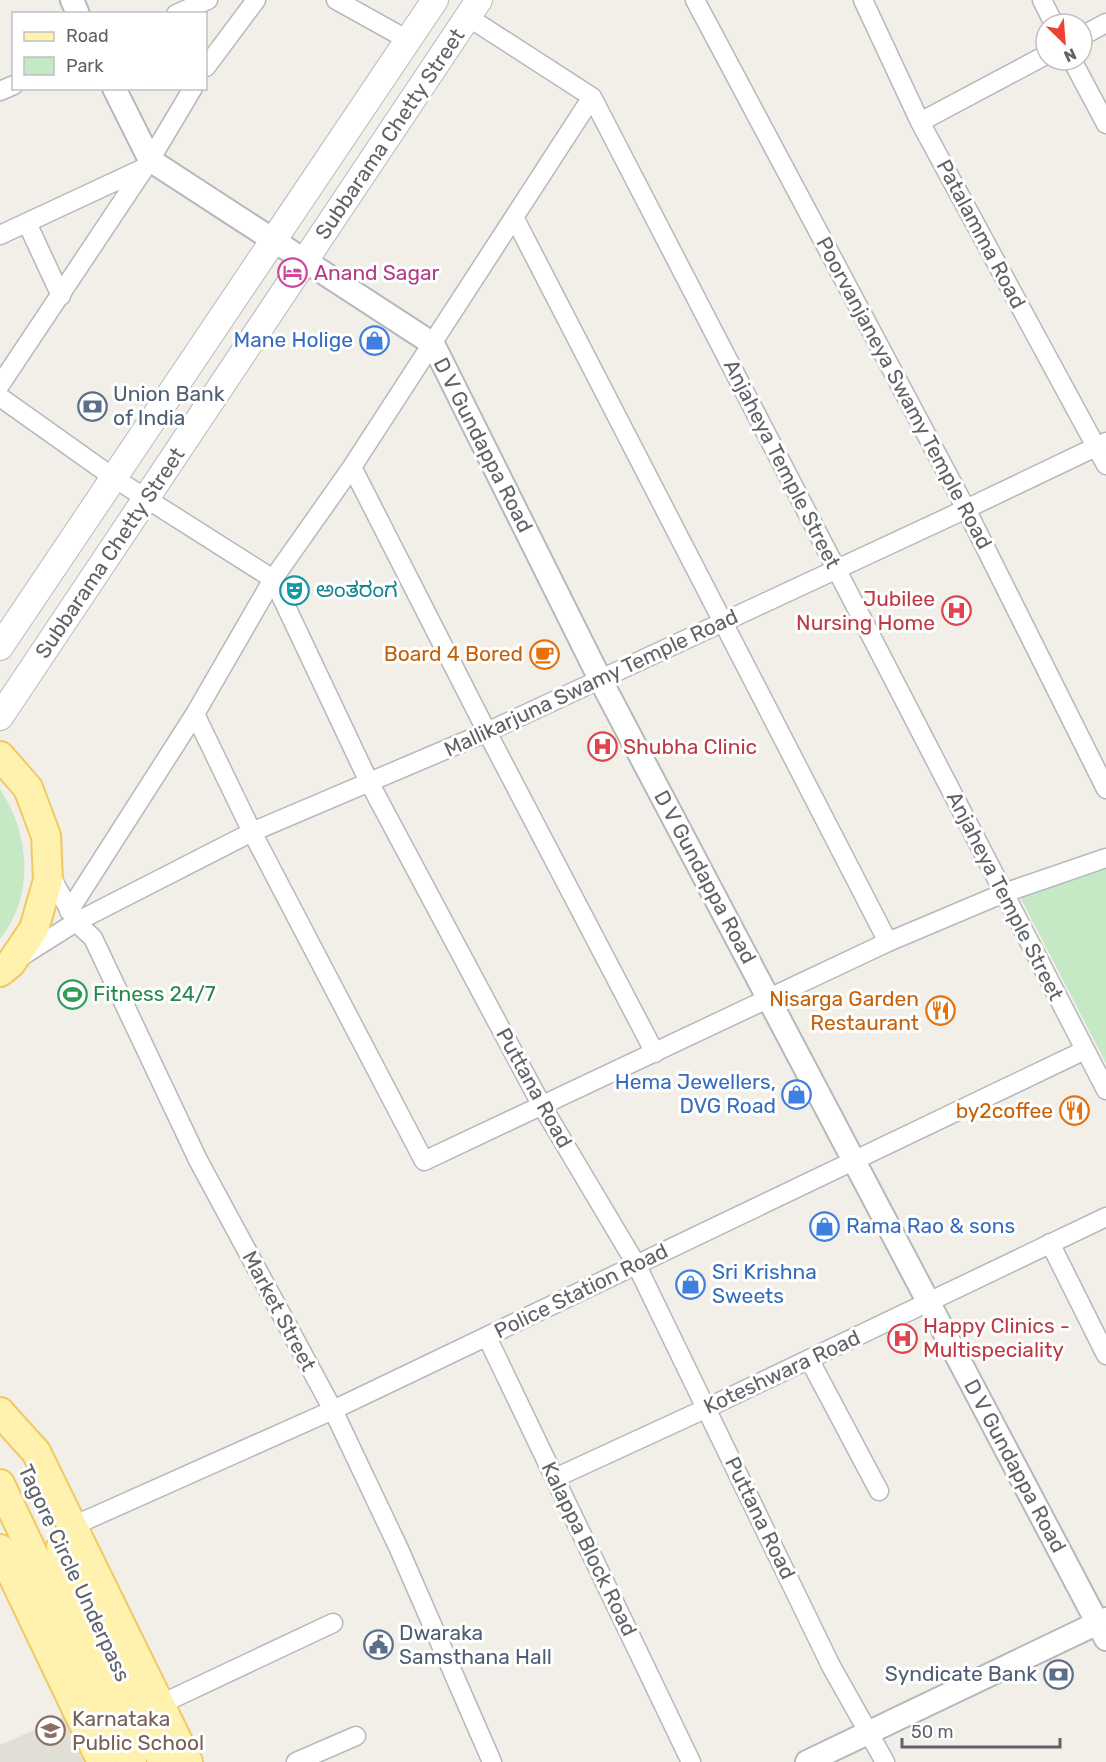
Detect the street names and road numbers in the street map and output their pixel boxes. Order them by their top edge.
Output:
street label: Subbarama Chetty Street [310,24,470,244]
street label: Patalamma Road [932,155,1031,313]
street label: Poorvanjaneya Swamy Temple Road [811,232,998,553]
street label: D V Gundappa Road [429,353,538,536]
street label: Anjaheya Temple Street [719,355,846,572]
street label: Subbarama Chetty Street [30,443,190,663]
street label: Mallikarjuna Swamy Temple Road [440,603,742,762]
street label: D V Gundappa Road [649,786,762,968]
street label: Anjaheya Temple Street [942,787,1069,1004]
street label: Puttana Road [491,1023,578,1152]
street label: Police Station Road [490,1238,672,1343]
street label: Market Street [237,1246,322,1375]
street label: Koteshwara Road [700,1324,864,1419]
street label: D V Gundappa Road [959,1375,1072,1557]
street label: Puttana Road [720,1452,801,1583]
street label: Kalappa Block Road [536,1458,643,1640]
street label: Tagore Circle Underpass [13,1460,136,1685]

